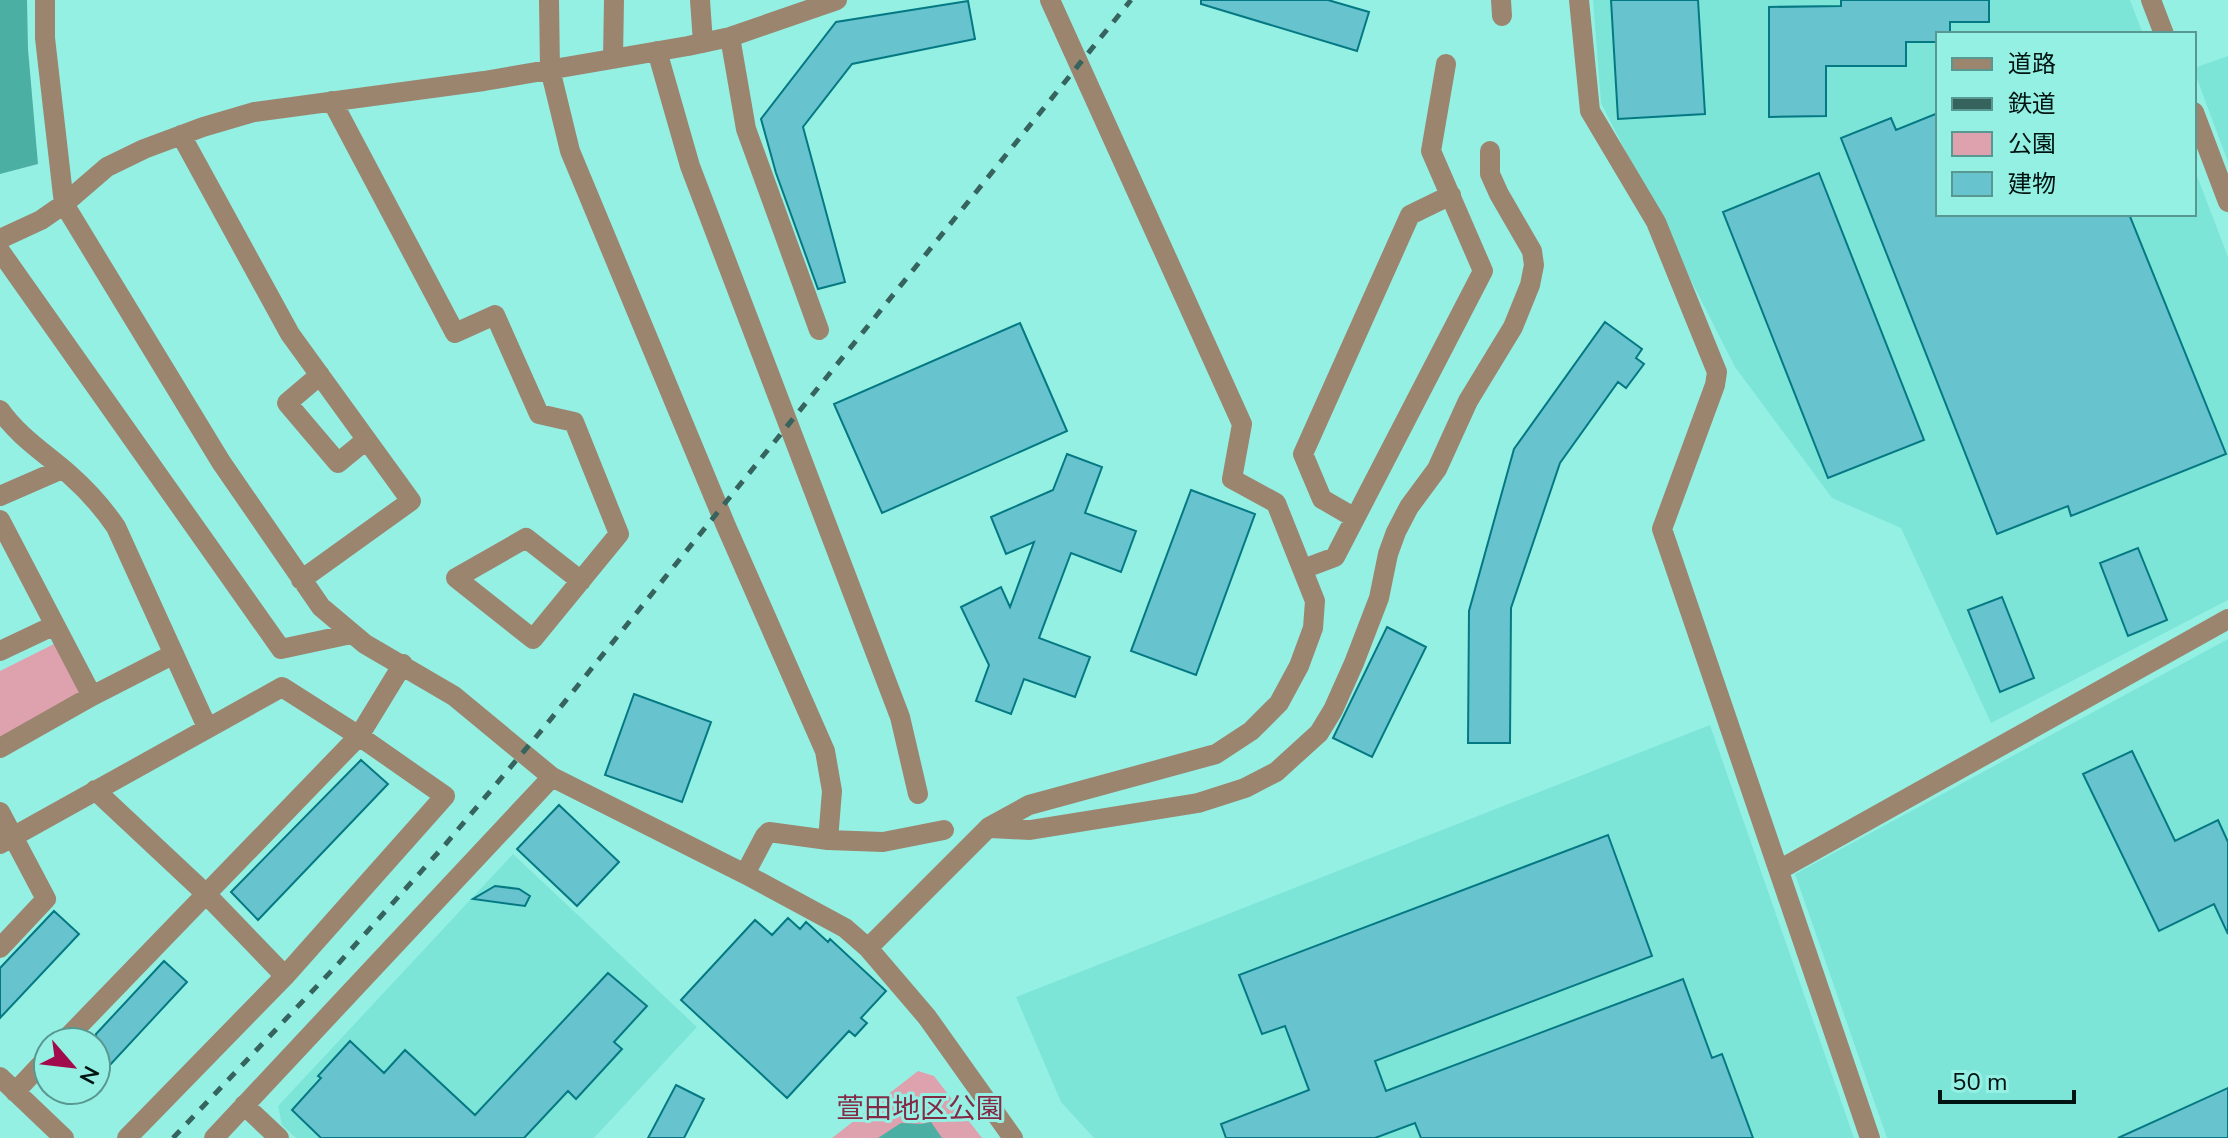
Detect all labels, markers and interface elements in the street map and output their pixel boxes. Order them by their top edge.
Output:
legend [1936,32,2196,216]
text: 道路 [2008,48,2056,80]
text: 鉄道 [2008,88,2056,120]
text: 公園 [2008,128,2056,160]
text: 建物 [2008,168,2056,200]
north arrow [32,1026,112,1106]
scale bar [1940,1054,2074,1104]
text: N [72,1061,106,1089]
text: 50 m [1952,1066,2008,1098]
park label: 萱田地区公園 [836,1090,1004,1128]

